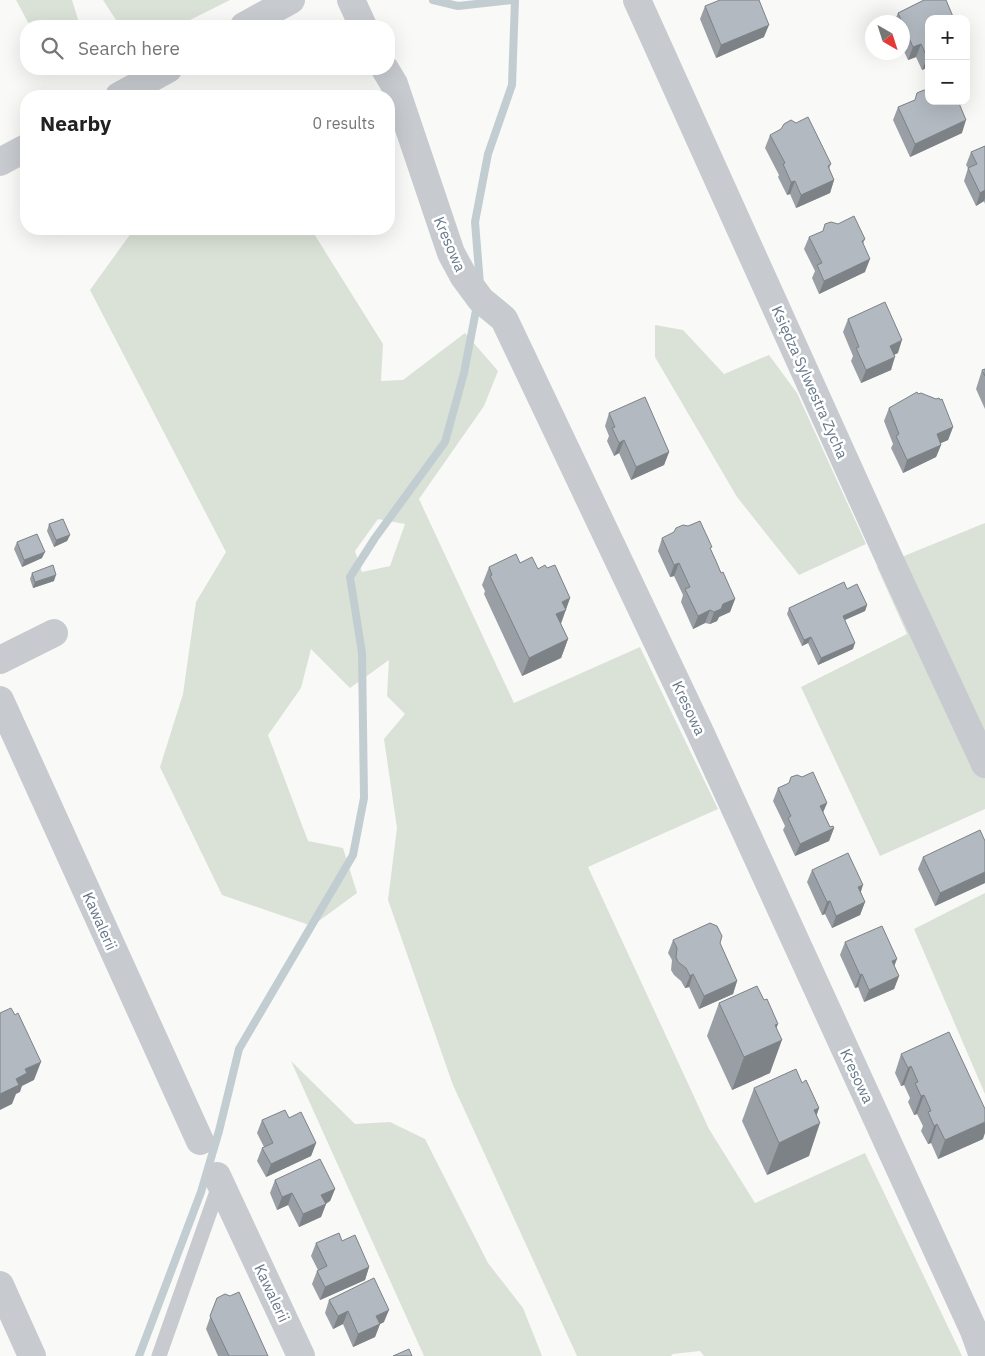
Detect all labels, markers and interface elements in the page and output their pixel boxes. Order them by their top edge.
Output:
north arrow [865,15,910,60]
map controls [925,15,970,105]
button: + [925,15,970,60]
search box [20,20,395,75]
icon: search [38,34,66,62]
text: Search here [78,36,180,60]
button: − [925,60,970,105]
text: Nearby [40,109,111,137]
text: 0 results [312,113,375,133]
street label: Kresowa [430,214,470,274]
street label: Księdza Sylwestra Zycha [768,303,852,461]
street label: Kresowa [668,678,710,738]
street label: Kawalerii [79,889,121,953]
street label: Kresowa [836,1046,878,1106]
street label: Kawalerii [250,1261,294,1325]

